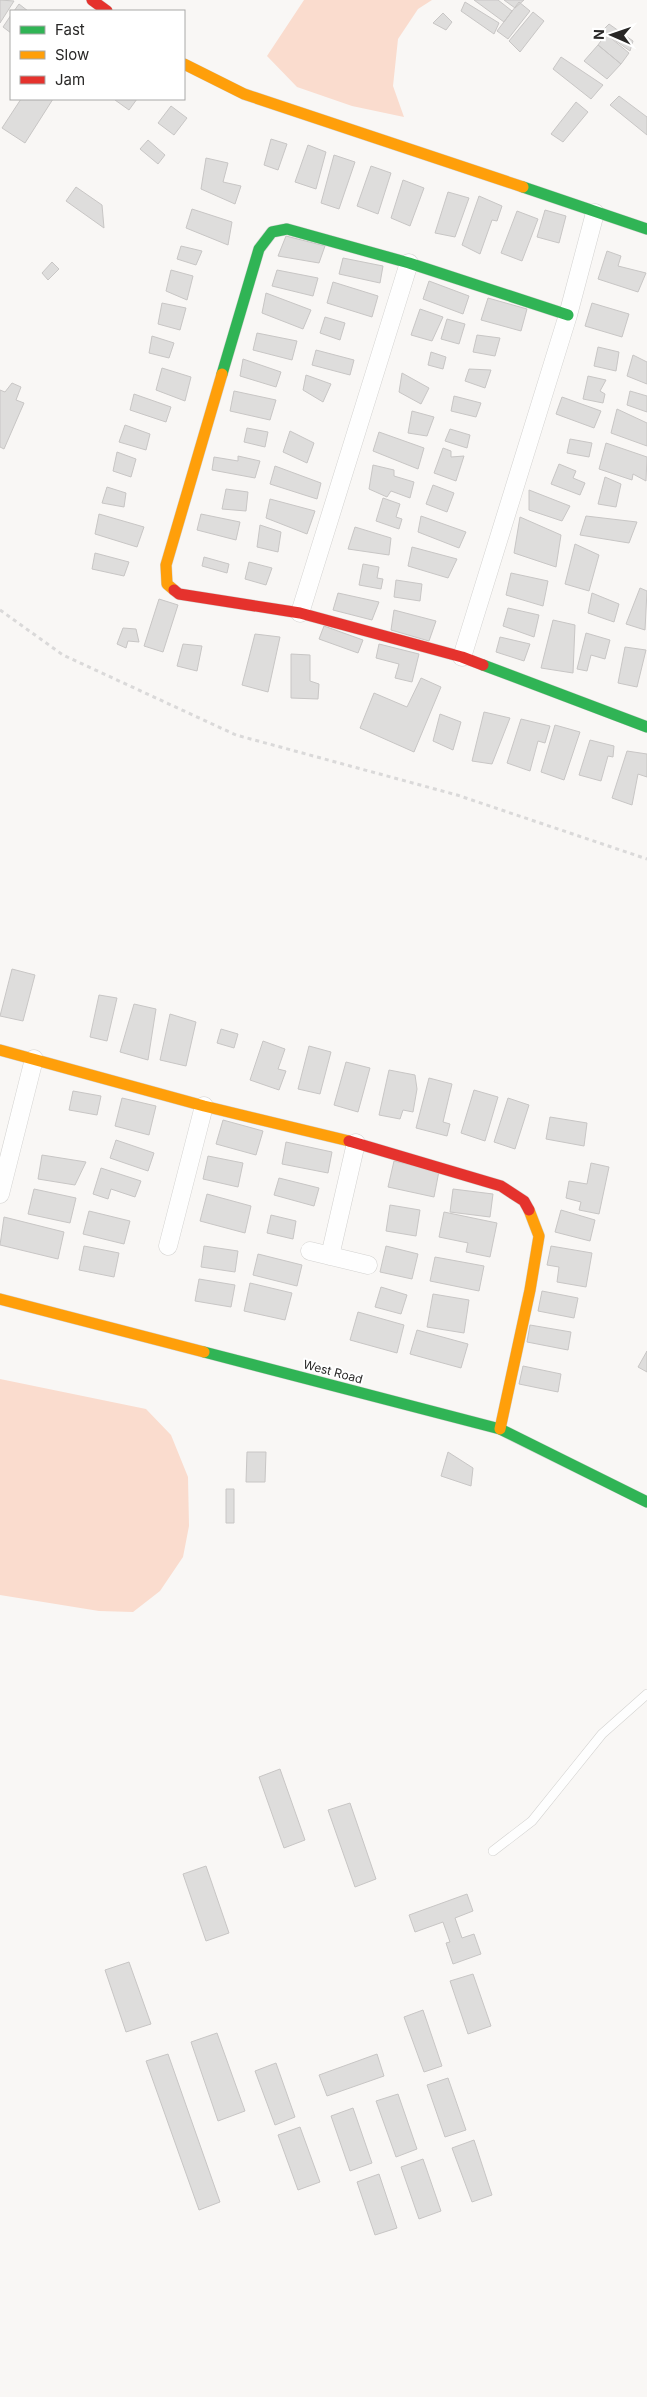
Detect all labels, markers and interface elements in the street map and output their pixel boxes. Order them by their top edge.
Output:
legend [10,10,185,100]
north arrow [587,10,637,60]
text: Fast [55,20,85,39]
text: N [590,29,607,40]
text: Slow [55,45,89,64]
text: Jam [55,70,85,89]
street label: West Road [302,1356,364,1387]

